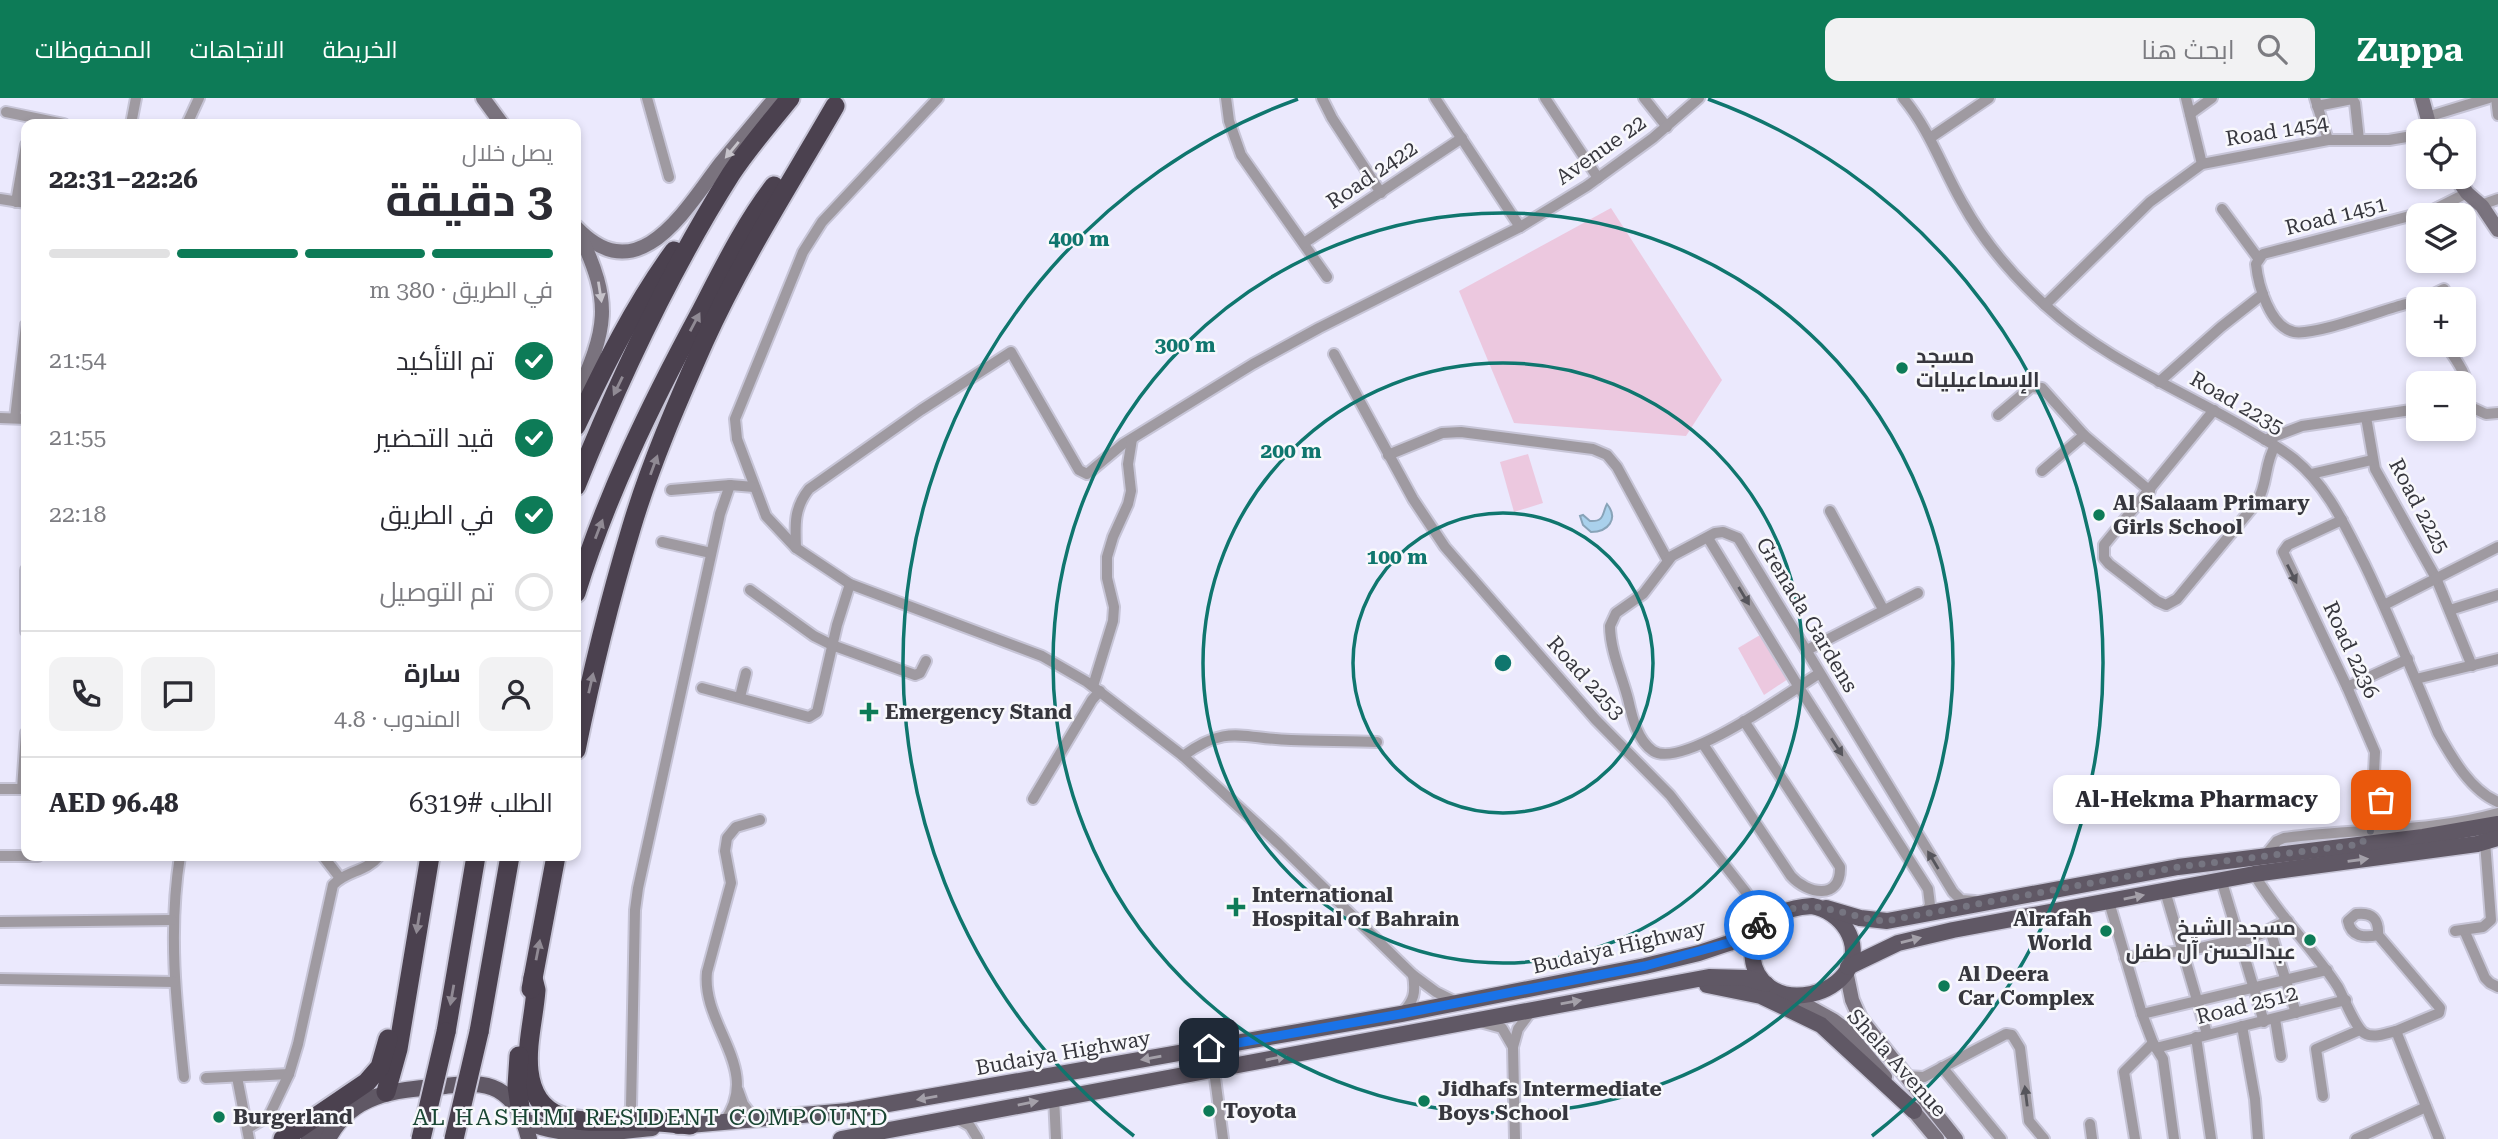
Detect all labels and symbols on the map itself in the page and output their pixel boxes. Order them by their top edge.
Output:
street label: Avenue 22 [1551,110,1651,190]
street label: Road 1454 [2224,111,2330,151]
street label: Road 2422 [1322,136,1422,214]
one-way arrow [724,141,739,159]
street label: Road 1451 [2283,192,2389,240]
text: 400 m [1049,227,1109,251]
one-way arrow [595,281,606,303]
one-way arrow [688,312,700,332]
text: 300 m [1155,333,1215,357]
place label: مسجد الإسماعيليات [1916,344,2040,394]
marker: مسجد الإسماعيليات [1894,360,1910,376]
street label: Road 2235 [2186,367,2288,439]
one-way arrow [613,376,624,396]
text: 200 m [1261,439,1321,463]
one-way arrow [648,454,659,475]
street label: Road 2225 [2384,454,2454,558]
place label: Al Salaam Primary Girls School [2113,491,2310,539]
marker: Al Salaam Primary Girls School [2091,507,2107,523]
one-way arrow [594,518,605,539]
street label: Grenada Gardens [1751,533,1863,697]
text: 100 m [1367,545,1427,569]
one-way arrow [2287,564,2298,584]
one-way arrow [1737,587,1750,606]
street label: Road 2236 [2318,598,2384,702]
street label: Road 2253 [1542,631,1630,725]
centre of rings [1491,651,1515,675]
one-way arrow [586,672,597,694]
place label: Emergency Stand [885,700,1072,724]
marker: Emergency Stand [859,702,879,722]
one-way arrow [1830,737,1843,756]
pin [2351,770,2411,830]
callout: Al-Hekma Pharmacy [2052,776,2339,824]
one-way arrow [1927,850,1940,870]
one-way arrow [2347,855,2369,866]
place label: International Hospital of Bahrain [1252,883,1459,931]
courier [1724,890,1794,960]
one-way arrow [2123,891,2145,902]
marker: International Hospital of Bahrain [1226,897,1246,917]
place label: Alrafah World [2013,907,2092,955]
one-way arrow [412,912,423,934]
street label: Budaiya Highway [1530,915,1708,979]
place label: مسجد الشيخ عبدالحسن آل طفل [2126,916,2296,964]
marker: Alrafah World [2098,923,2114,939]
marker: مسجد الشيخ عبدالحسن آل طفل [2302,932,2318,948]
one-way arrow [1900,934,1922,945]
one-way arrow [533,939,544,961]
place label: Al Deera Car Complex [1958,962,2095,1010]
marker: Al Deera Car Complex [1936,978,1952,994]
street label: Road 2512 [2194,981,2300,1029]
one-way arrow [446,985,457,1007]
one-way arrow [1561,996,1583,1007]
street label: Shela Avenue [1842,1004,1952,1122]
pin [1179,1018,1239,1078]
street label: Budaiya Highway [974,1026,1153,1080]
one-way arrow [1265,1052,1287,1063]
one-way arrow [1140,1053,1162,1064]
place label: Jidhafs Intermediate Boys School [1438,1077,1662,1125]
one-way arrow [2020,1085,2031,1107]
one-way arrow [916,1093,938,1104]
marker: Jidhafs Intermediate Boys School [1416,1093,1432,1109]
one-way arrow [1017,1097,1039,1108]
place label: Toyota [1223,1099,1297,1123]
marker: Toyota [1201,1103,1217,1119]
district label: AL HASHIMI RESIDENT COMPOUND [412,1104,890,1131]
place label: Burgerland [233,1105,353,1129]
marker: Burgerland [211,1109,227,1125]

